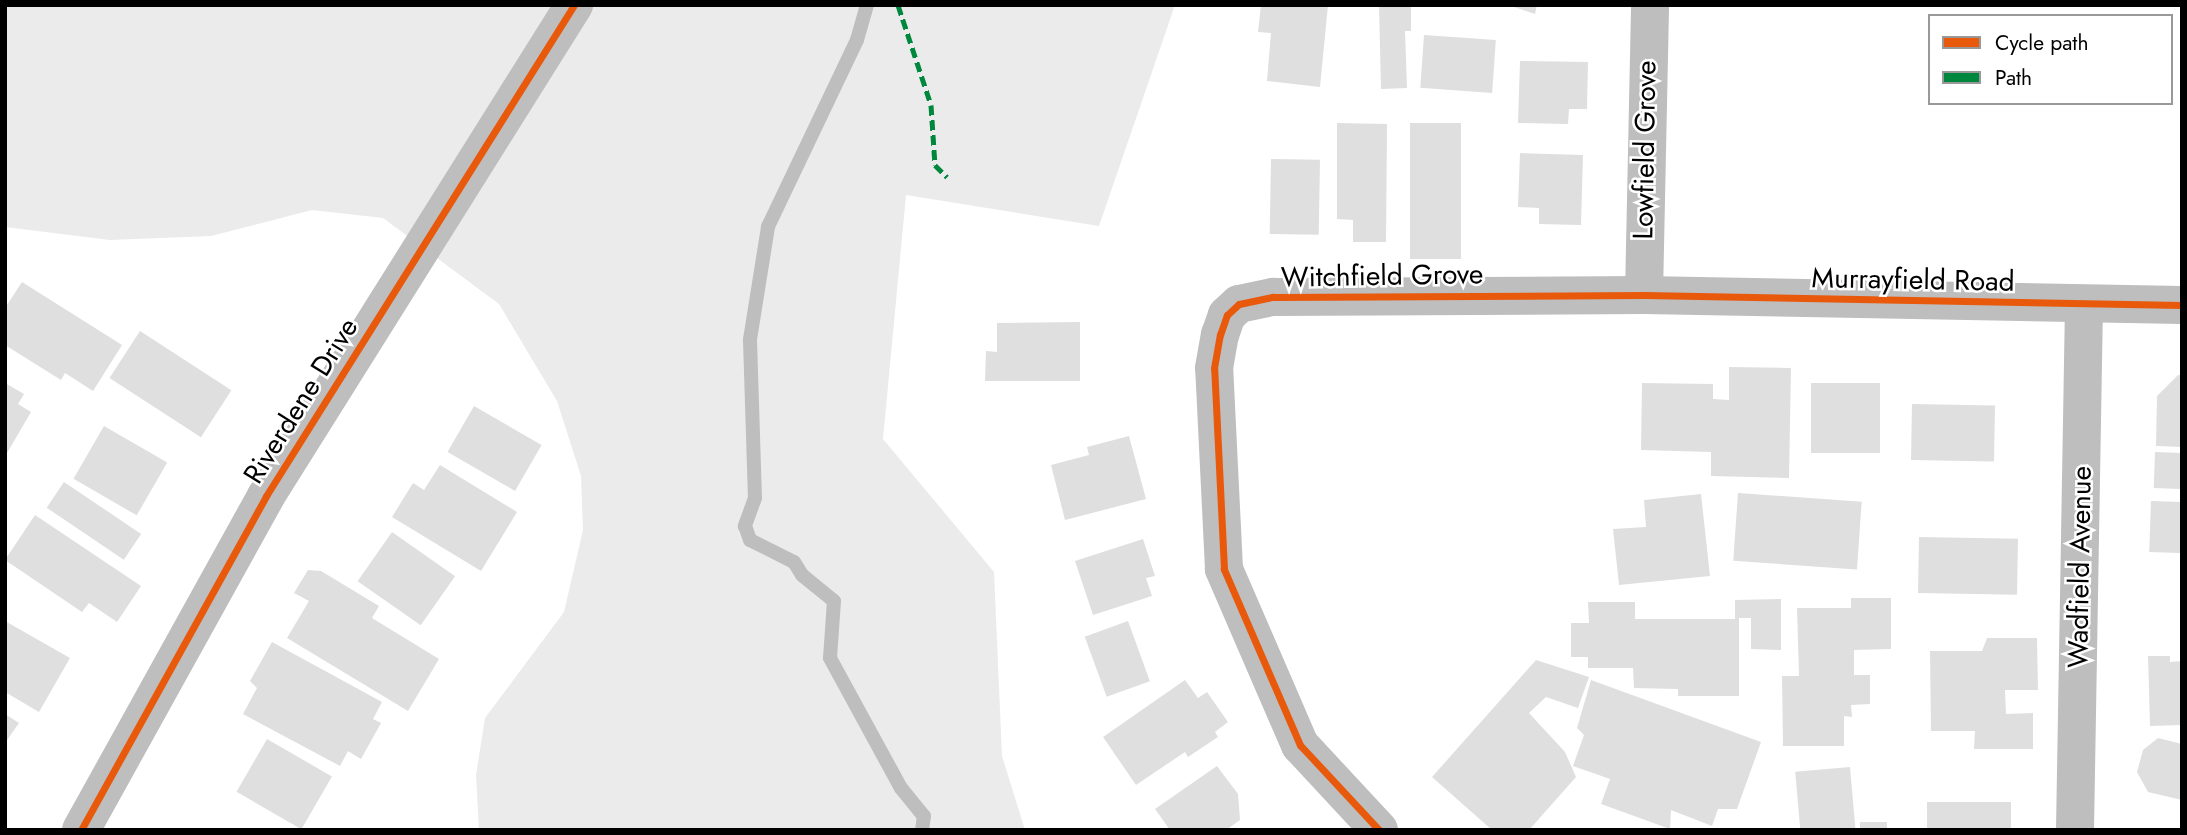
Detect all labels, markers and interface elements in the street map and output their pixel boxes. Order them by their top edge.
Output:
legend [1928,14,2173,105]
text: Cycle path [1995,28,2088,58]
street label: Lowfield Grove [1627,60,1663,240]
text: Path [1995,63,2032,93]
street label: Witchfield Grove [1281,257,1483,295]
street label: Murrayfield Road [1811,261,2015,299]
street label: Riverdene Drive [237,312,365,490]
street label: Wadfield Avenue [2061,466,2099,668]

